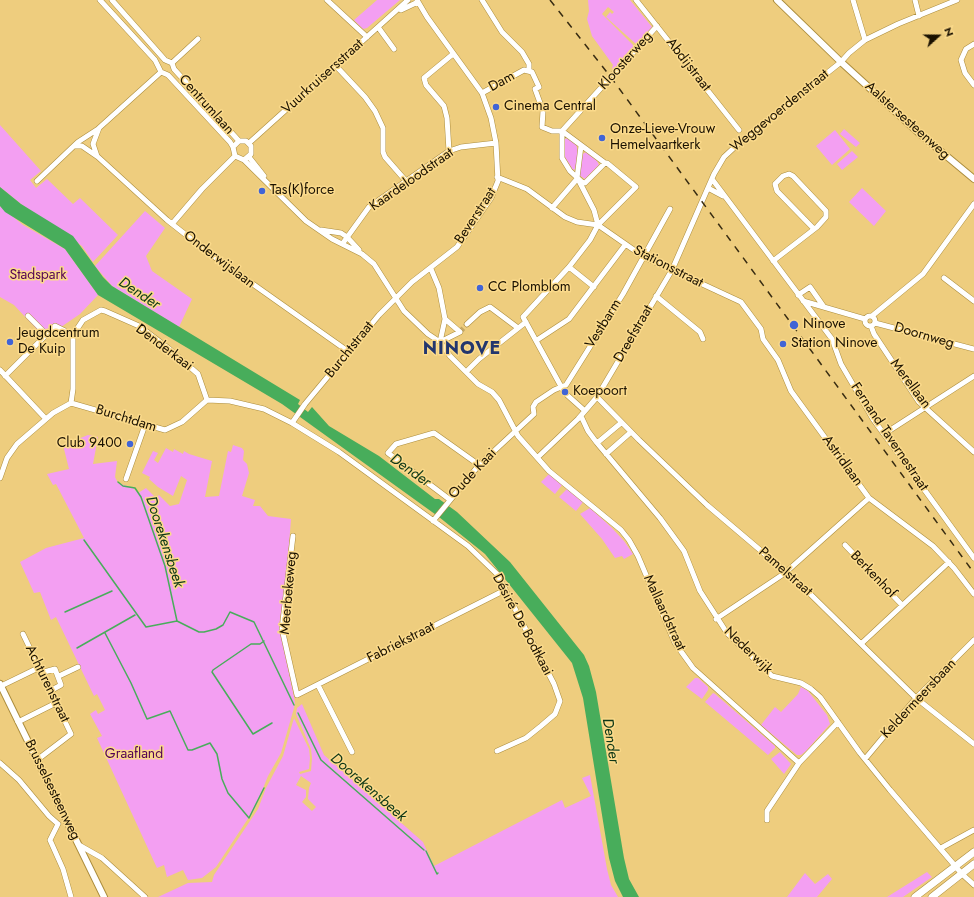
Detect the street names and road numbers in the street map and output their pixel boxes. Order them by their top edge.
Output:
street label: Kloosterweg [596,28,656,94]
street label: Abdijstraat [662,35,714,95]
street label: Vuurkruisersstraat [279,36,367,118]
street label: Weggevoerdenstraat [727,66,833,156]
street label: Dam [486,68,518,96]
street label: Centrumlaan [175,72,237,138]
street label: Aalstersesteenweg [861,79,953,163]
street label: Kaardeloodstraat [367,145,457,215]
street label: Beverstraat [452,185,500,247]
street label: Onderwijslaan [180,228,258,292]
street label: Stationsstraat [630,242,706,292]
street label: Vestbarm [582,296,626,352]
street label: Dreefstraat [611,302,657,366]
street label: Burchtstraat [322,318,378,382]
street label: Doornweg [892,319,956,353]
street label: Denderkaai [132,321,196,375]
street label: Merellaan [886,356,934,412]
street label: Fernand Tavernestraat [846,380,932,494]
street label: Burchtdam [94,402,158,436]
street label: Astridlaan [818,432,866,490]
street label: Oude Kaai [445,445,501,503]
street label: Pamelstraat [755,544,815,600]
street label: Berkenhof [846,548,900,602]
street label: Meerbekeweg [277,551,301,635]
street label: Désiré De Bodtkaai [488,571,556,679]
street label: Mallaardstraat [639,573,689,653]
street label: Fabriekstraat [364,619,438,667]
street label: Nederwijk [720,624,776,678]
street label: Achturenstraat [21,643,73,725]
street label: Keldermeersbaan [878,656,960,742]
street label: Brusselsesteenweg [20,737,84,843]

